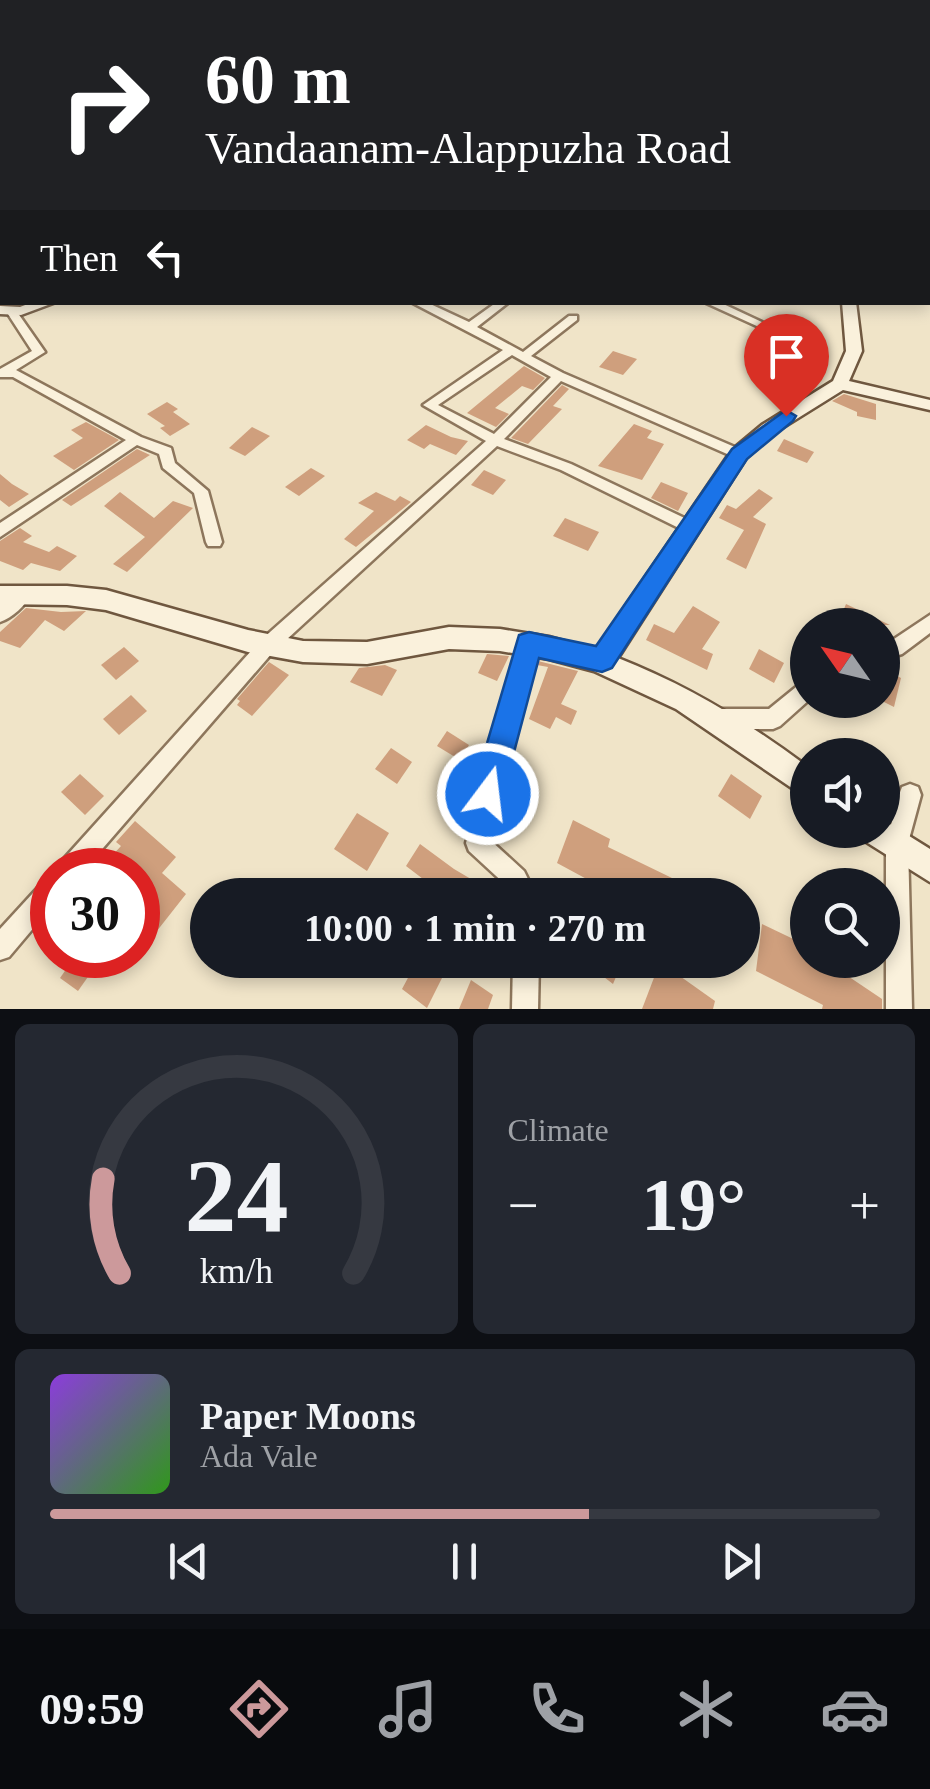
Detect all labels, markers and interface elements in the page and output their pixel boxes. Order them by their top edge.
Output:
icon: right [40,40,170,170]
text: 60 m [205,41,351,118]
text: Vandaanam-Alappuzha Road [205,123,731,173]
icon: left [138,230,193,285]
text: Then [40,237,118,279]
pin [744,314,829,417]
icon: arrive [759,329,814,384]
north arrow [790,608,900,718]
map controls [790,608,900,978]
button: sound [790,738,900,848]
position arrow [436,742,540,846]
speed limit sign: 30 [30,848,160,978]
button: search [790,868,900,978]
text: 10:00 · 1 min · 270 m [304,907,646,949]
text: Climate [508,1112,609,1148]
text: 24 [184,1138,288,1253]
text: 19° [641,1163,746,1246]
text: − [508,1175,539,1236]
text: + [849,1175,880,1236]
text: km/h [200,1251,273,1291]
text: Paper Moons [200,1395,416,1437]
text: Ada Vale [200,1438,318,1474]
icon: previous [161,1534,216,1589]
icon: pause [437,1534,492,1589]
icon: next [714,1534,769,1589]
icon: directions [224,1674,294,1744]
icon: music [373,1674,443,1744]
icon: phone [522,1674,592,1744]
icon: climate [671,1674,741,1744]
icon: car [820,1674,890,1744]
text: 09:59 [40,1684,145,1734]

